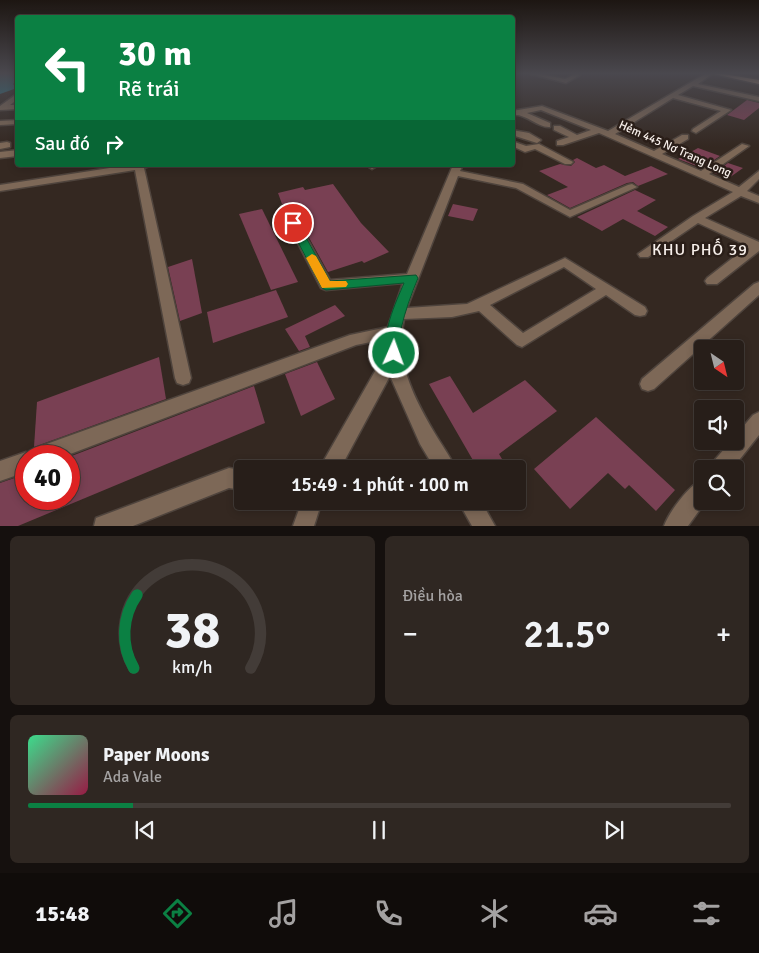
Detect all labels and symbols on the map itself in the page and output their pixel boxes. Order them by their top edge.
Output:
street label: Hẻm 445 Nơ Trang Long [616,117,734,181]
pin [272,202,314,244]
district label: KHU PHỐ 39 [652,238,748,260]
position arrow [367,326,419,378]
north arrow [694,340,744,390]
speed limit sign: 40 [15,445,80,510]

